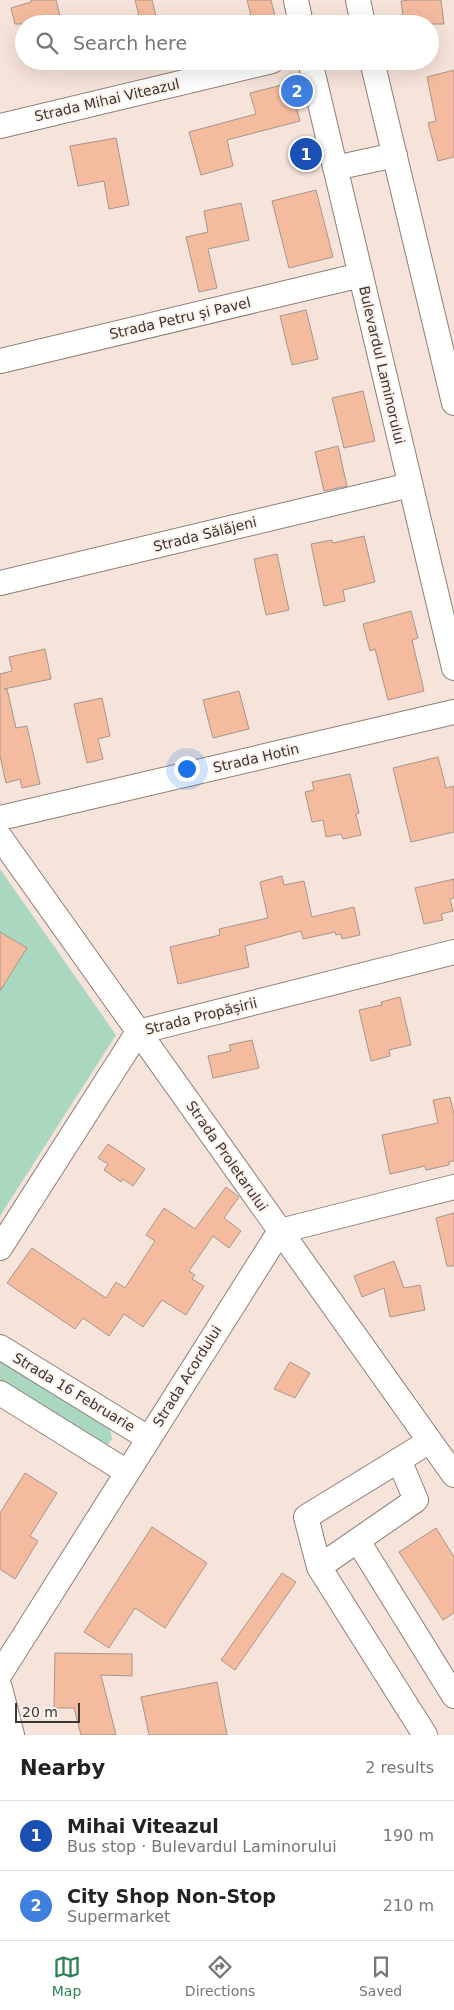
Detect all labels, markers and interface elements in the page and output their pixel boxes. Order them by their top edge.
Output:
search box [15,15,439,70]
icon: search [33,29,61,57]
text: Search here [73,32,187,54]
pin: 2 [281,72,313,110]
street label: Strada Mihai Viteazul [33,76,181,124]
pin: 1 [290,135,322,173]
street label: Bulevardul Laminorului [356,284,408,446]
street label: Strada Petru și Pavel [108,294,252,343]
street label: Strada Sălăjeni [152,513,258,555]
street label: Strada Hotin [211,740,301,776]
your location [174,756,200,782]
street label: Strada Propășirii [143,994,259,1039]
street label: Strada Proletarului [183,1098,271,1214]
street label: Strada Acordului [149,1323,225,1429]
street label: Strada 16 Februarie [10,1349,138,1435]
scale bar [15,1700,80,1723]
text: 20 m [22,1704,58,1720]
text: Nearby [20,1756,105,1780]
text: 2 results [365,1758,434,1777]
text: Mihai Viteazul [67,1815,219,1837]
text: 1 [30,1826,42,1845]
text: 190 m [383,1826,434,1845]
text: Bus stop · Bulevardul Laminorului [67,1837,337,1856]
text: City Shop Non-Stop [67,1885,276,1907]
text: 2 [30,1896,42,1915]
text: 210 m [383,1896,434,1915]
text: Supermarket [67,1907,170,1926]
tab: Map [52,1953,81,1999]
tab: Directions [185,1953,255,1999]
tab: Saved [359,1953,402,1999]

